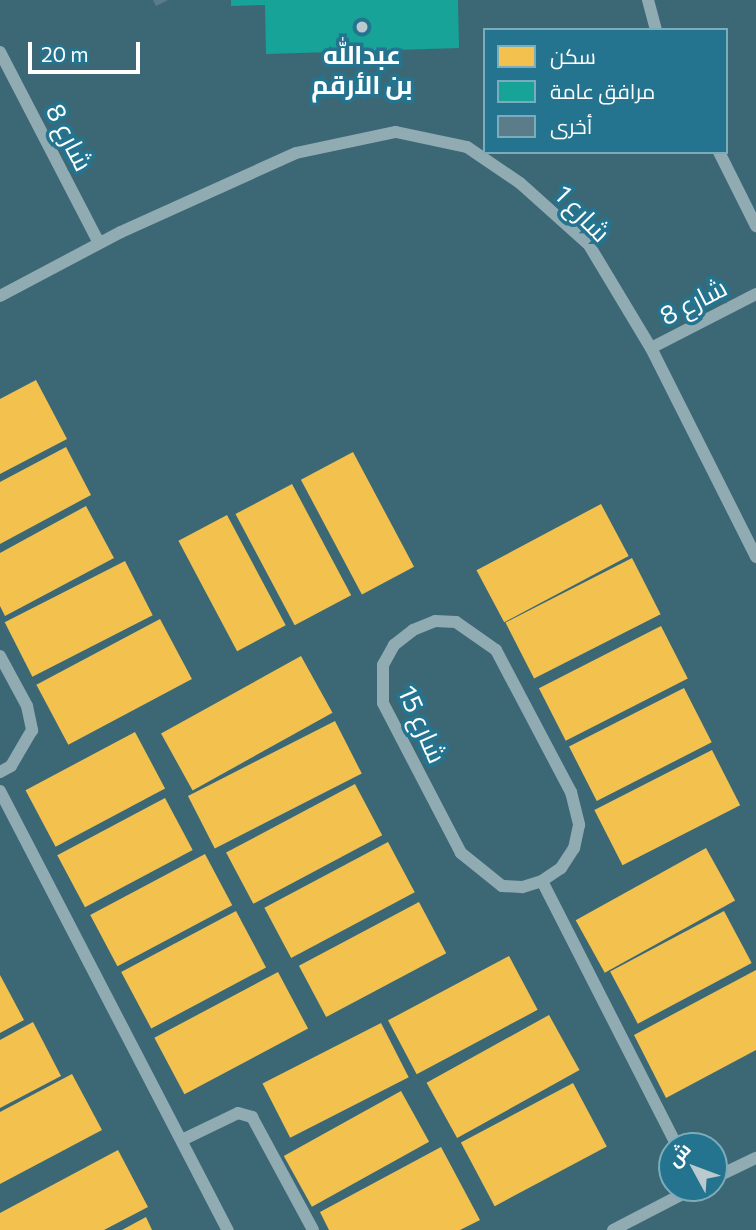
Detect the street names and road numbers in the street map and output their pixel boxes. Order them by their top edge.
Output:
street label: شارع 8 [40,98,100,176]
street label: شارع 1 [549,178,617,248]
street label: شارع 8 [654,271,732,331]
street label: شارع 15 [392,680,454,768]

